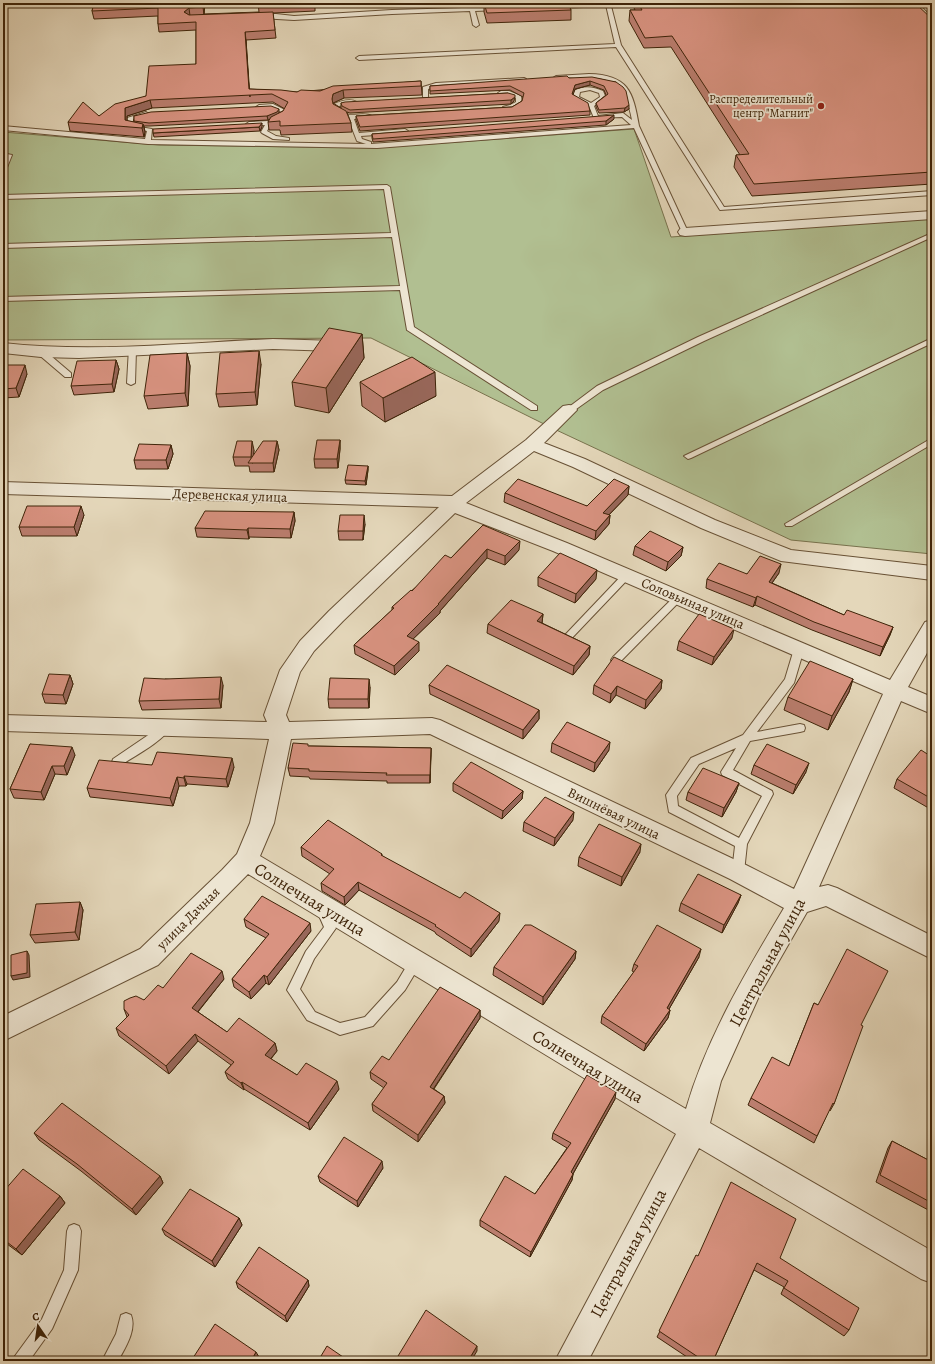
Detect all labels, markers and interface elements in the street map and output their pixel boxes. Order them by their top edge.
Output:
place label: Распределительный центр "Магнит" [709,91,813,121]
marker: Распределительный центр "Магнит" [816,101,826,111]
street label: Деревенская улица [172,484,288,507]
street label: Соловьиная улица [638,573,748,634]
street label: Вишнёвая улица [564,783,664,844]
street label: Солнечная улица [250,857,370,942]
street label: улица Дачная [152,882,224,955]
street label: Центральная улица [724,894,811,1031]
street label: Солнечная улица [528,1024,648,1109]
street label: Центральная улица [585,1185,672,1322]
north arrow [18,1306,58,1346]
text: С [31,1309,41,1325]

